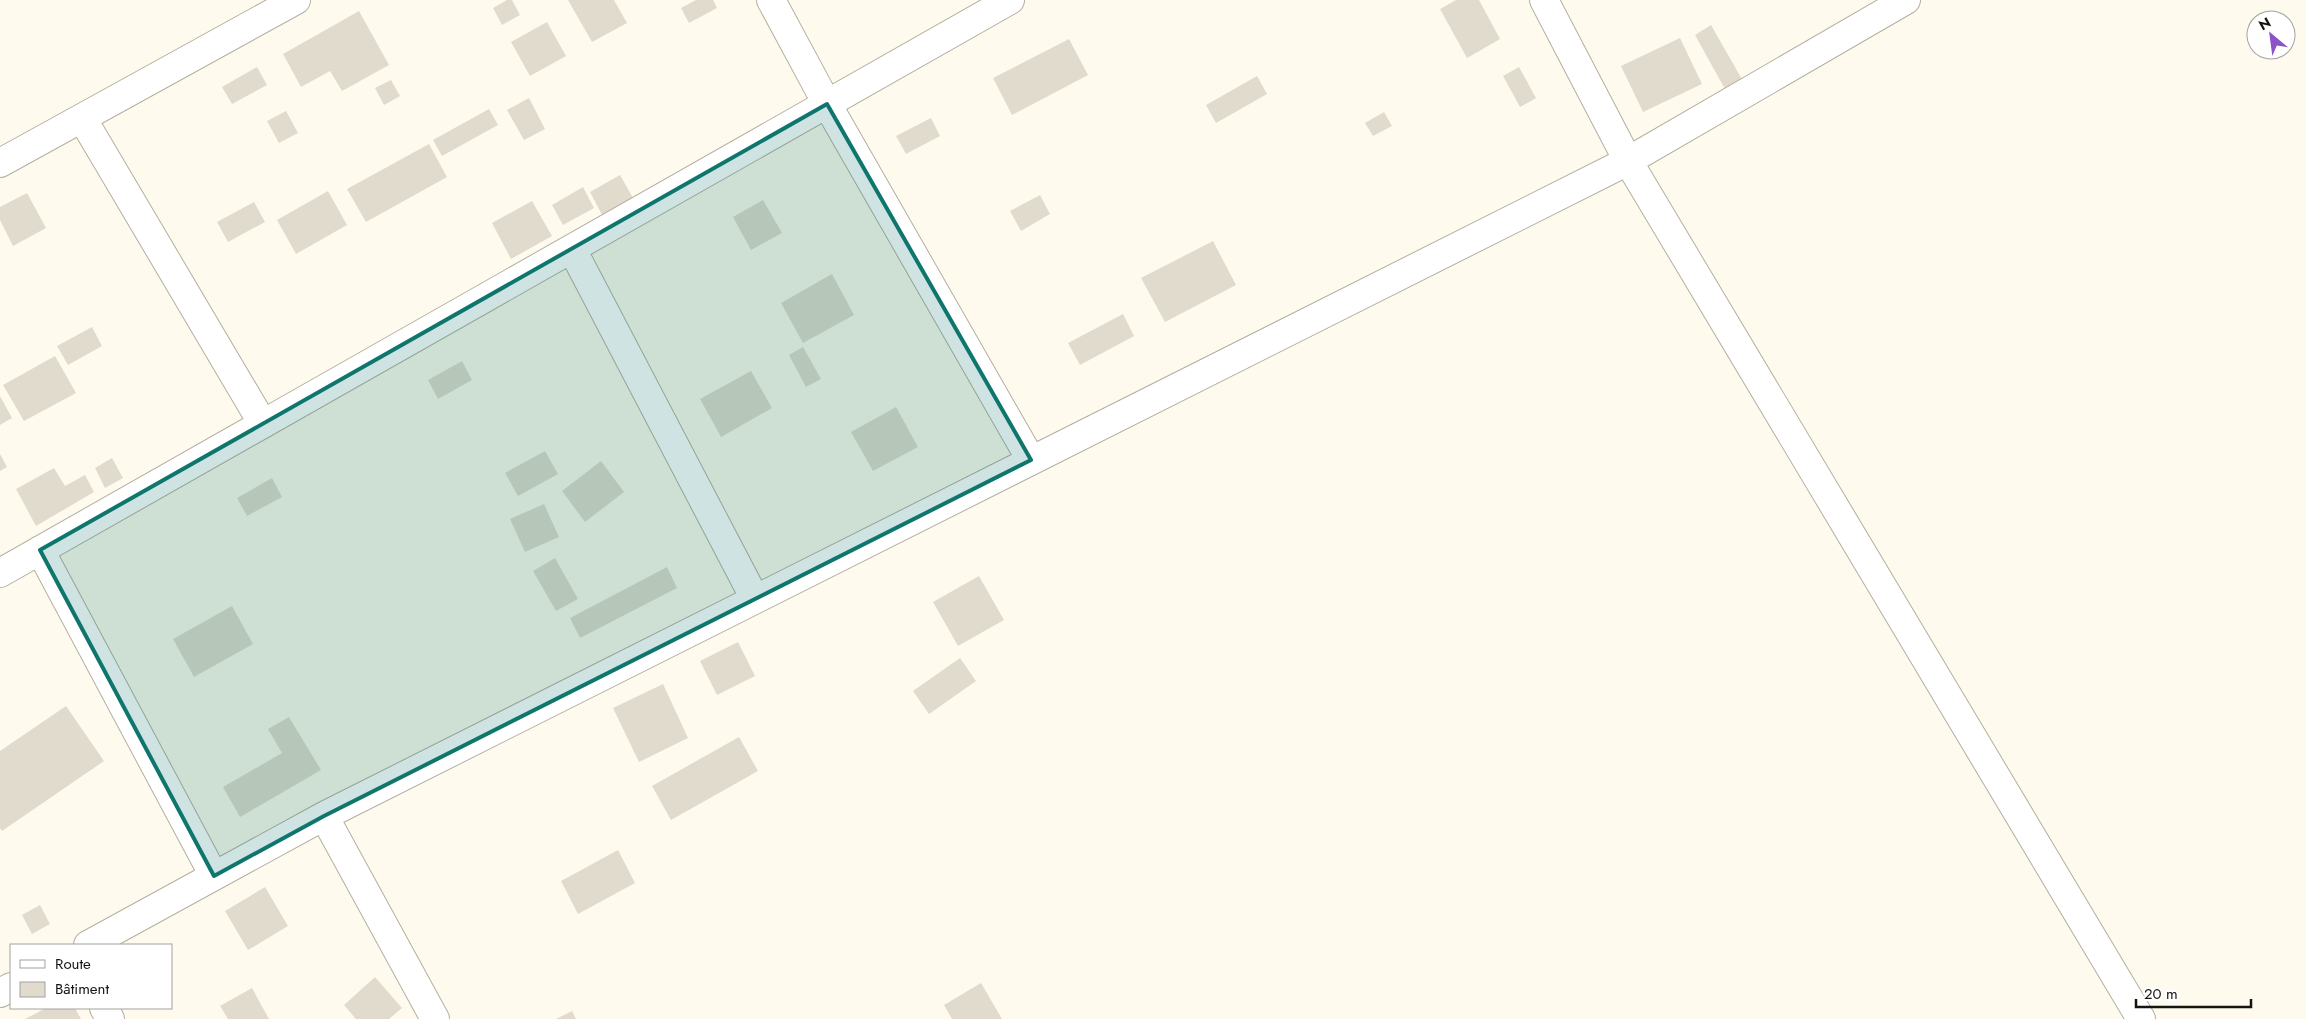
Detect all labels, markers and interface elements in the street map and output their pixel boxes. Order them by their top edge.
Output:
north arrow [2246,10,2296,60]
text: N [2255,12,2274,35]
legend [10,944,172,1009]
text: Route [55,953,91,975]
scale bar [2136,976,2251,1008]
text: Bâtiment [55,978,109,1000]
text: 20 m [2144,983,2178,1005]

